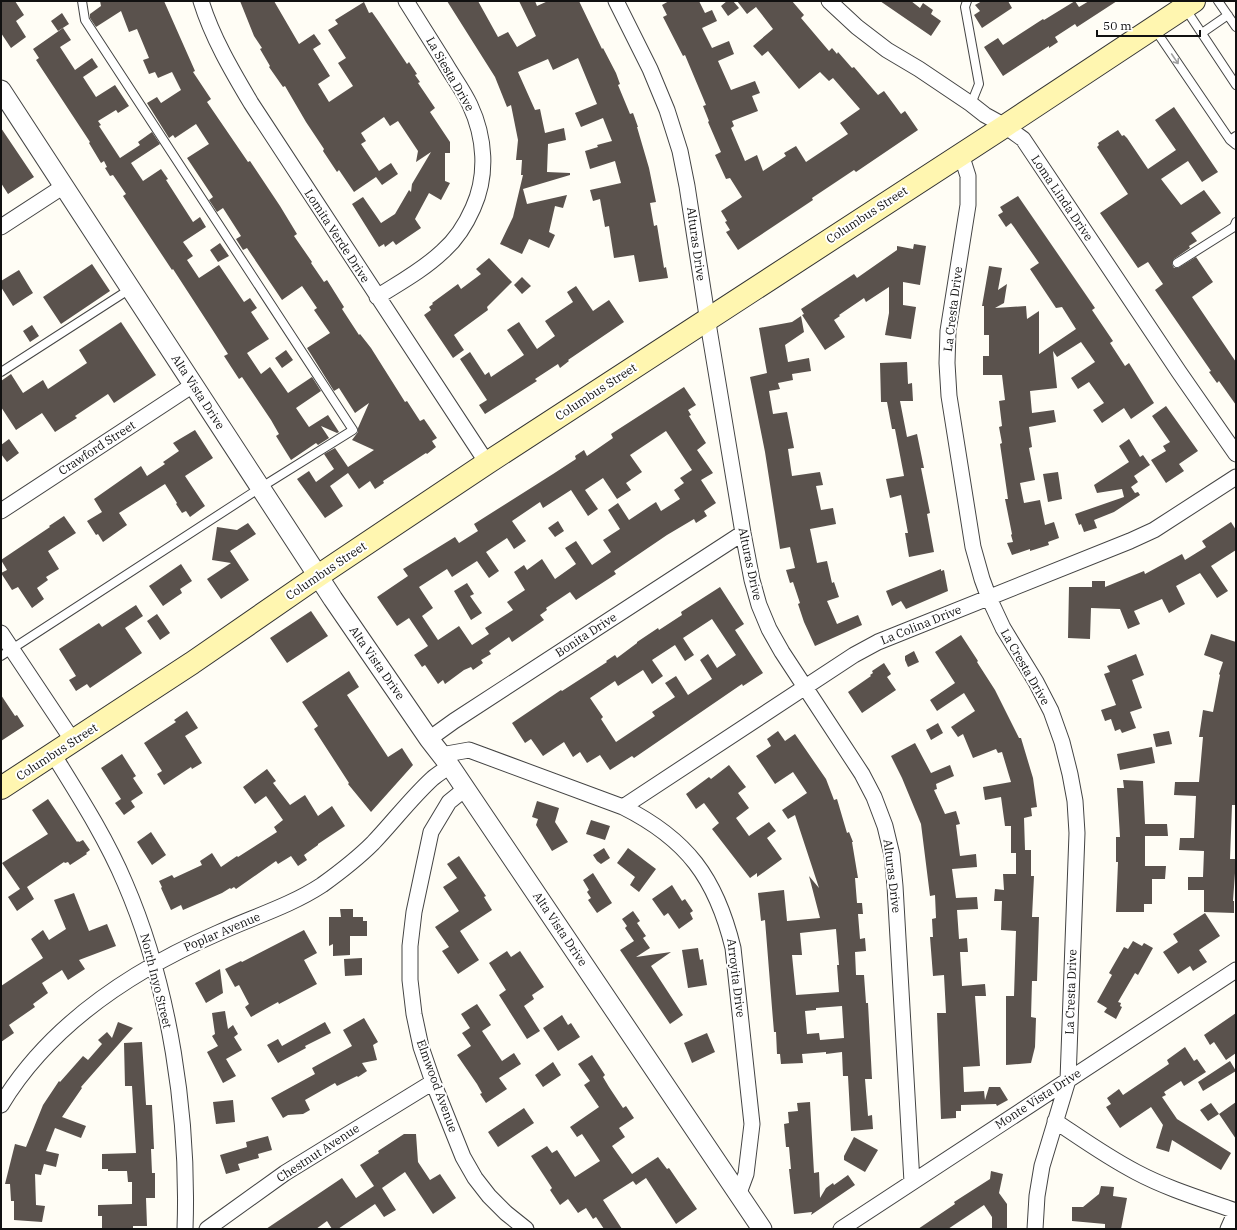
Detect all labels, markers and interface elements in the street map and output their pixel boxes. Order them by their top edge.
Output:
scale bar [1097,12,1200,38]
text: 50 m [1103,18,1132,33]
street label: La Siesta Drive [423,34,478,114]
one-way arrow [1171,54,1180,65]
street label: Loma Linda Drive [1028,152,1097,243]
street label: Columbus Street [823,183,910,246]
street label: Lomita Verde Drive [302,186,373,285]
street label: Alturas Drive [684,206,709,282]
street label: La Cresta Drive [940,266,965,352]
street label: Alta Vista Drive [169,351,228,432]
street label: Columbus Street [552,360,639,423]
street label: Crawford Street [55,417,138,478]
street label: Alturas Drive [735,526,766,602]
street label: Columbus Street [283,538,369,603]
street label: La Colina Drive [878,602,963,648]
street label: Bonita Drive [552,609,619,660]
street label: Alta Vista Drive [346,623,408,702]
street label: La Cresta Drive [998,626,1053,708]
street label: Columbus Street [13,720,100,783]
street label: Alturas Drive [881,838,904,914]
street label: Alta Vista Drive [530,889,591,969]
street label: Poplar Avenue [181,909,262,954]
street label: North Inyo Street [137,932,176,1030]
street label: Arroyita Drive [724,938,749,1018]
street label: La Cresta Drive [1062,949,1079,1035]
street label: Elmwood Avenue [414,1037,461,1134]
street label: Monte Vista Drive [992,1065,1084,1132]
street label: Chestnut Avenue [273,1120,362,1185]

